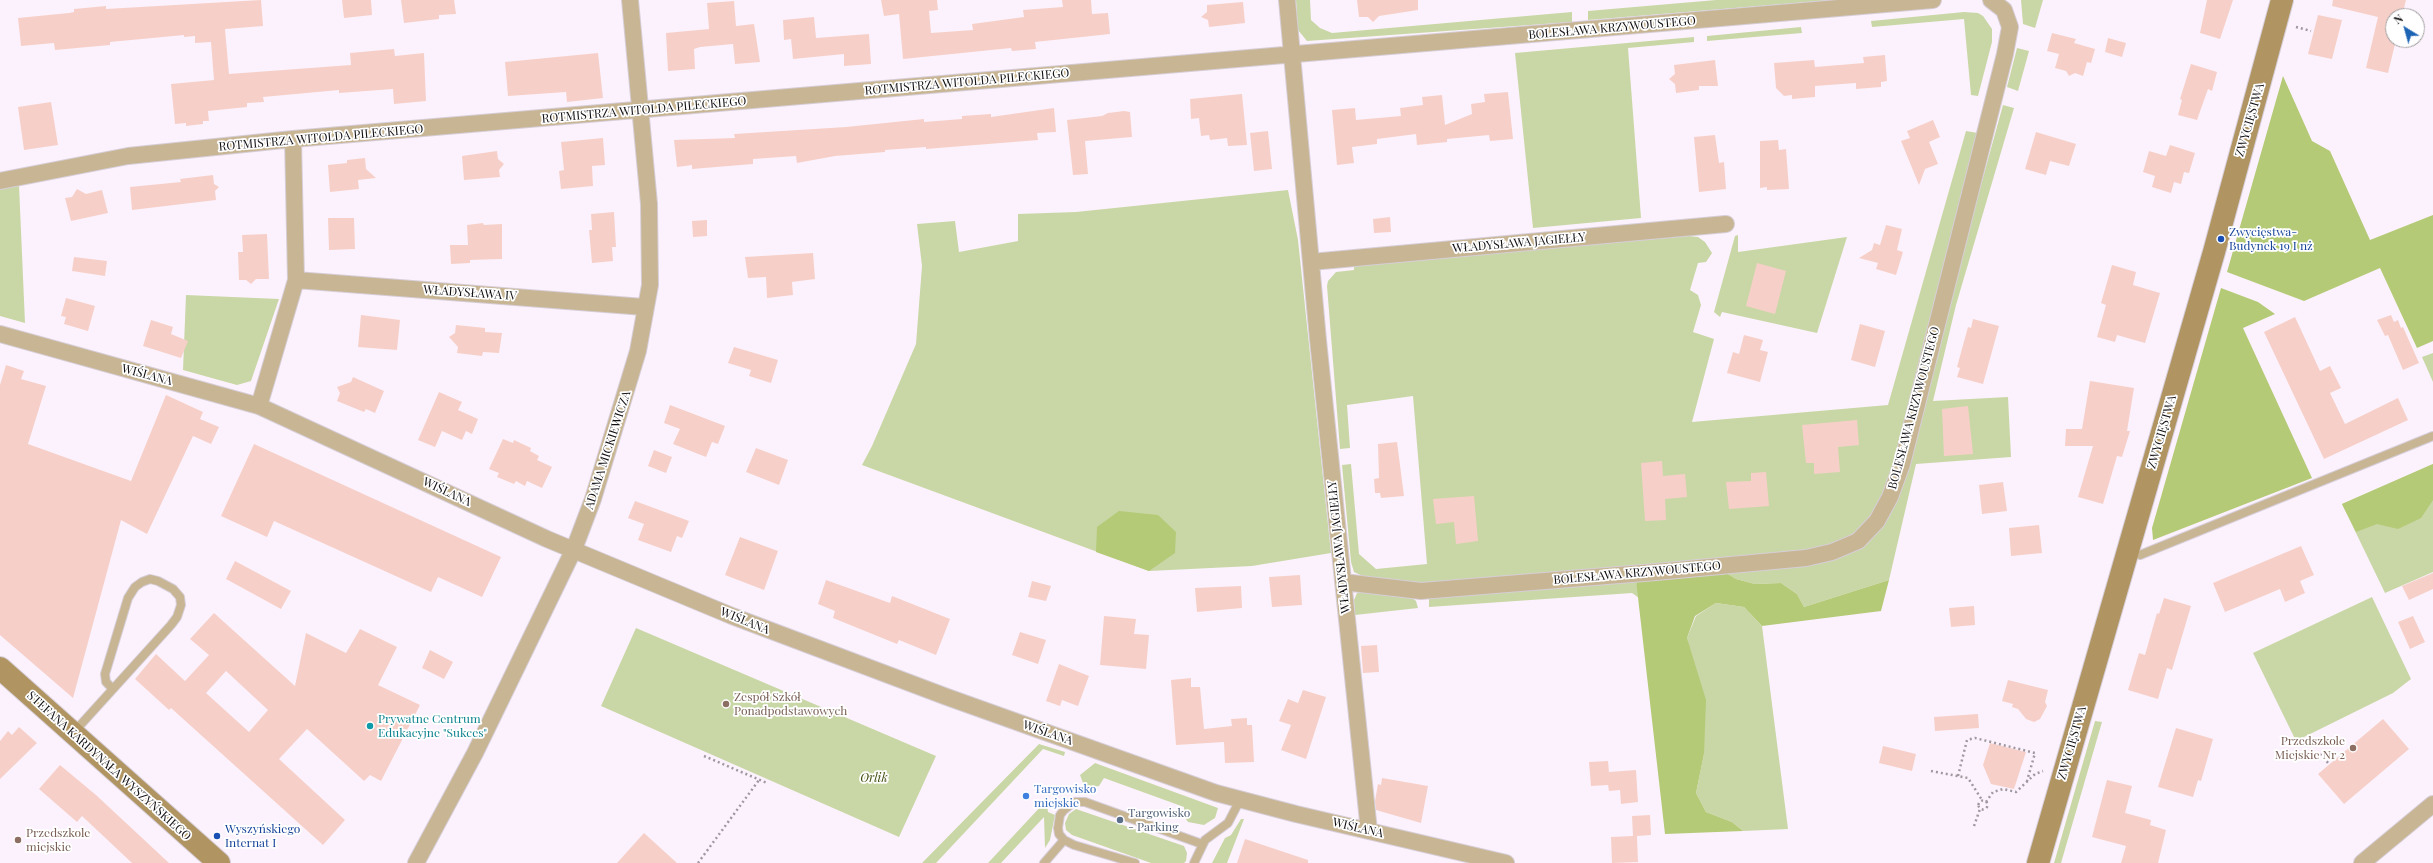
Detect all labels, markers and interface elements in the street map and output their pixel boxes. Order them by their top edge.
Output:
north arrow [2385,8,2425,48]
text: N [2390,10,2406,27]
street label: BOLESŁAWA KRZYWOUSTEGO [1528,14,1696,42]
street label: ROTMISTRZA WITOLDA PILECKIEGO [864,66,1070,98]
street label: ZWYCIĘSTWA [2233,81,2267,159]
street label: ROTMISTRZA WITOLDA PILECKIEGO [541,94,747,126]
street label: ROTMISTRZA WITOLDA PILECKIEGO [218,122,424,154]
place label: Zwycięstwa- Budynek 19 I nż [2229,225,2313,253]
street label: WŁADYSŁAWA JAGIEŁŁY [1452,230,1586,256]
marker: Zwycięstwa- Budynek 19 I nż [2216,234,2226,244]
street label: WŁADYSŁAWA IV [423,283,517,303]
street label: BOLESŁAWA KRZYWOUSTEGO [1885,325,1943,491]
street label: WIŚLANA [120,361,174,389]
street label: ADAMA MICKIEWICZA [582,389,634,511]
street label: ZWYCIĘSTWA [2145,393,2179,471]
street label: WIŚLANA [421,475,473,509]
street label: WŁADYSŁAWA JAGIEŁŁY [1325,480,1353,614]
street label: BOLESŁAWA KRZYWOUSTEGO [1553,559,1721,587]
street label: WIŚLANA [718,605,772,637]
street label: STEFANA KARDYNAŁA WYSZYŃSKIEGO [24,688,194,844]
place label: Zespół Szkół Ponadpodstawowych [734,690,847,718]
marker: Zespół Szkół Ponadpodstawowych [721,699,731,709]
street label: ZWYCIĘSTWA [2055,704,2089,782]
place label: Prywatne Centrum Edukacyjne "Sukces" [378,712,487,740]
street label: WIŚLANA [1021,718,1075,748]
marker: Prywatne Centrum Edukacyjne "Sukces" [365,721,375,731]
place label: Przedszkole Miejskie Nr 2 [2275,734,2345,762]
marker: Przedszkole Miejskie Nr 2 [2348,743,2358,753]
park label: Orlik [860,771,888,785]
place label: Targowisko miejskie [1034,782,1096,810]
marker: Targowisko miejskie [1021,791,1031,801]
place label: Targowisko - Parking [1128,806,1190,834]
marker: Targowisko - Parking [1115,815,1125,825]
street label: WIŚLANA [1331,815,1385,841]
place label: Wyszyńskiego Internat I [225,822,300,850]
place label: Przedszkole miejskie [26,826,90,854]
marker: Wyszyńskiego Internat I [212,831,222,841]
marker: Przedszkole miejskie [13,835,23,845]

